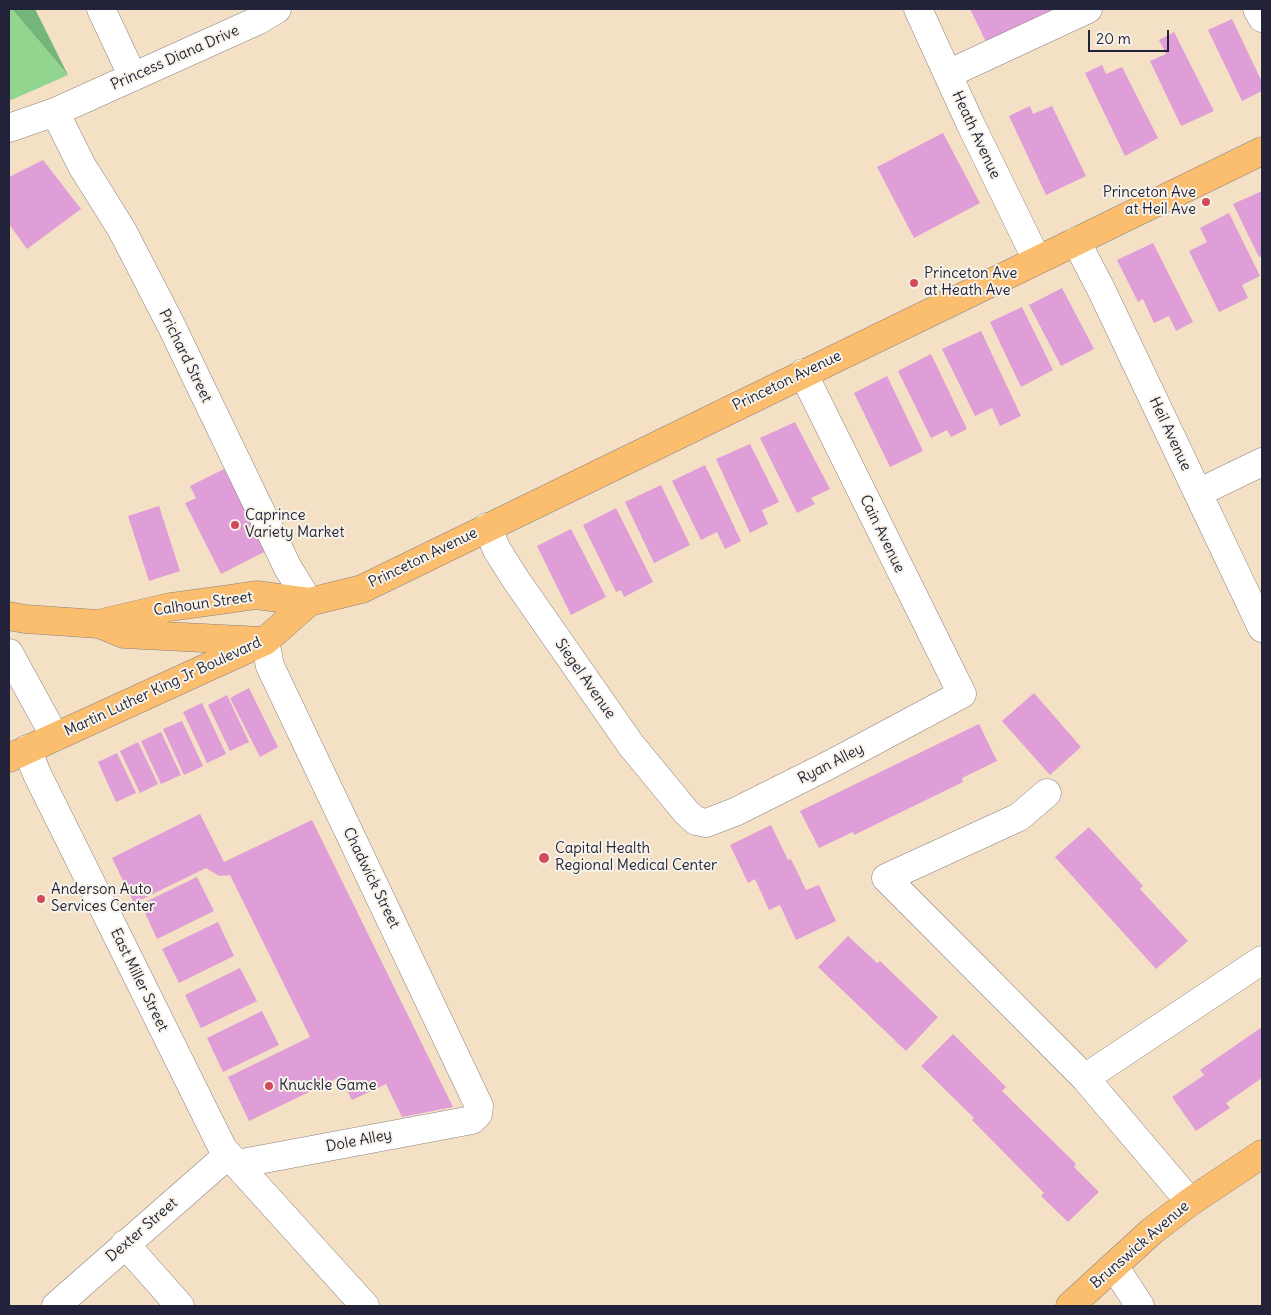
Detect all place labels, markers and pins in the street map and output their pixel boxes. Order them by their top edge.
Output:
place label: Princeton Ave at Heil Ave [1103,184,1196,219]
marker: Princeton Ave at Heil Ave [1200,196,1212,208]
place label: Princeton Ave at Heath Ave [924,265,1017,300]
marker: Princeton Ave at Heath Ave [908,277,920,289]
place label: Caprince Variety Market [245,507,344,542]
marker: Caprince Variety Market [229,519,241,531]
place label: Capital Health Regional Medical Center [555,840,717,875]
marker: Capital Health Regional Medical Center [537,851,551,865]
place label: Anderson Auto Services Center [51,881,155,916]
marker: Anderson Auto Services Center [35,893,47,905]
place label: Knuckle Game [279,1077,376,1095]
marker: Knuckle Game [263,1080,275,1092]

